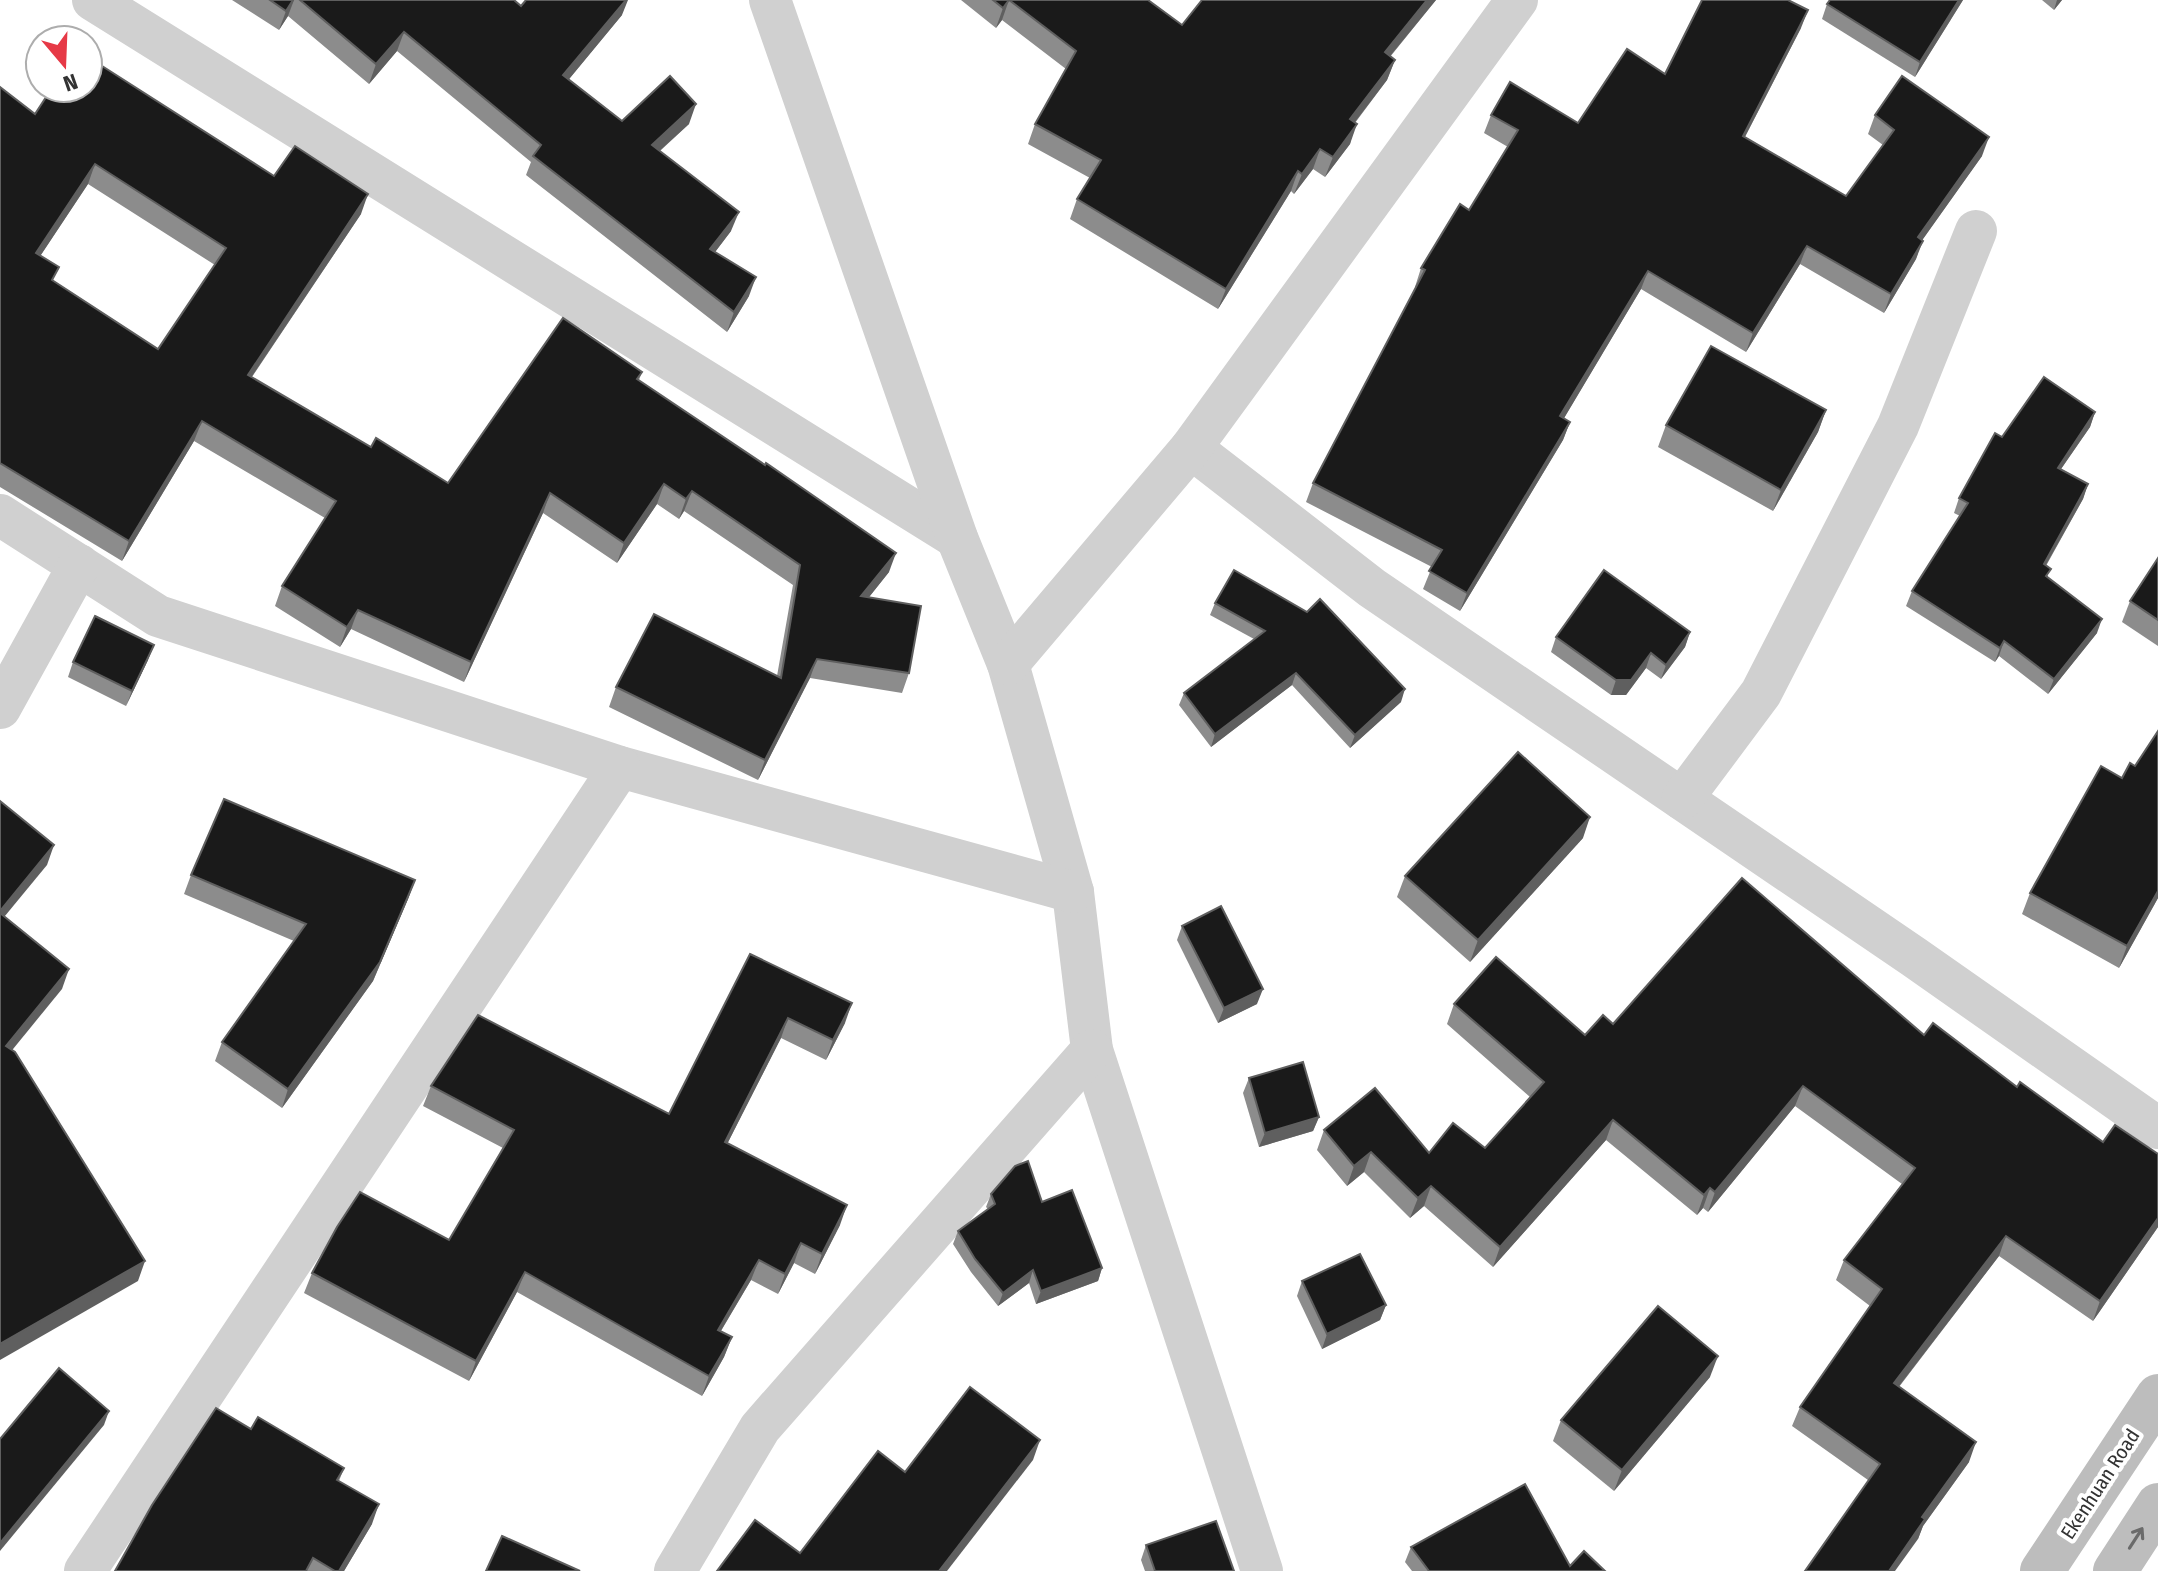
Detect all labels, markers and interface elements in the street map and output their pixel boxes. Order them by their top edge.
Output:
north arrow [24,24,104,104]
text: N [60,68,81,97]
street label: Ekenhuan Road [2056,1424,2144,1544]
one-way arrow [2129,1527,2145,1550]

